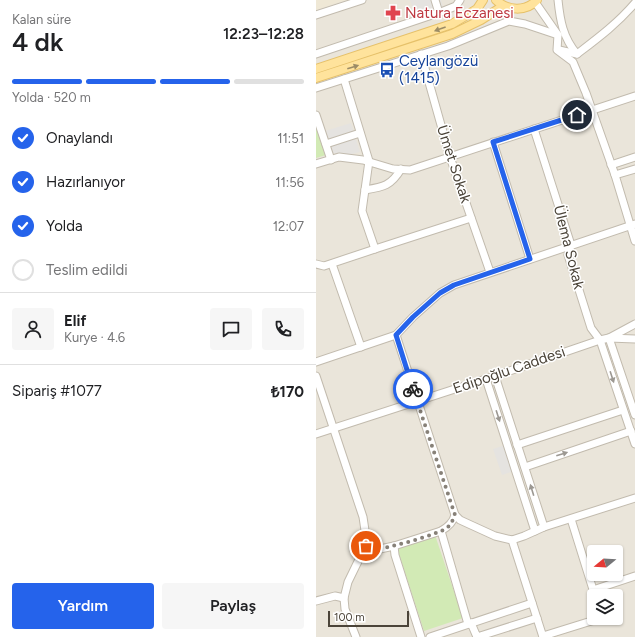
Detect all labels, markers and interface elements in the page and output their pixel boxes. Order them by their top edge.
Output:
pharmacy icon: Natura Eczanesi [384,4,402,22]
place label: Natura Eczanesi [405,4,514,22]
text: Kalan süre [12,12,71,27]
text: 12:23–12:28 [223,25,304,43]
text: 4 dk [12,26,63,58]
one-way arrow [433,26,445,32]
place label: Ceylangözü (1415) [399,52,478,87]
bus stop icon: Ceylangözü (1415) [378,61,396,79]
one-way arrow [347,63,359,69]
text: Yolda · 520 m [12,90,91,105]
pin [560,98,594,132]
icon: home [566,104,588,126]
street label: Ümet Sokak [433,123,475,206]
icon: check [12,127,34,149]
text: Onaylandı [46,129,113,147]
text: 11:51 [277,131,304,146]
icon: check [12,171,34,193]
text: Hazırlanıyor [46,173,125,191]
text: 11:56 [275,175,304,190]
street label: Ülema Sokak [550,203,588,292]
icon: check [12,215,34,237]
text: Yolda [46,217,83,235]
text: 12:07 [273,219,304,234]
text: Teslim edildi [46,261,128,279]
button: person [12,308,54,350]
button: chat [210,308,252,350]
button: phone [262,308,304,350]
text: Elif [64,312,86,330]
text: Kurye · 4.6 [64,330,125,345]
street label: Edipoğlu Caddesi [450,342,568,398]
courier [393,369,433,409]
one-way arrow [609,371,615,383]
icon: bike [402,378,424,400]
text: Sipariş #1077 [12,382,102,400]
text: ₺170 [271,383,304,401]
one-way arrow [495,410,501,422]
one-way arrow [556,451,568,457]
one-way arrow [529,483,535,495]
pin [349,529,383,563]
icon: bag [355,535,377,557]
north arrow [587,545,623,581]
map controls [587,545,623,625]
button: Yardım [12,583,154,629]
button: Paylaş [162,583,304,629]
button: layers [587,589,623,625]
scale bar [328,609,409,628]
text: 100 m [334,611,365,624]

